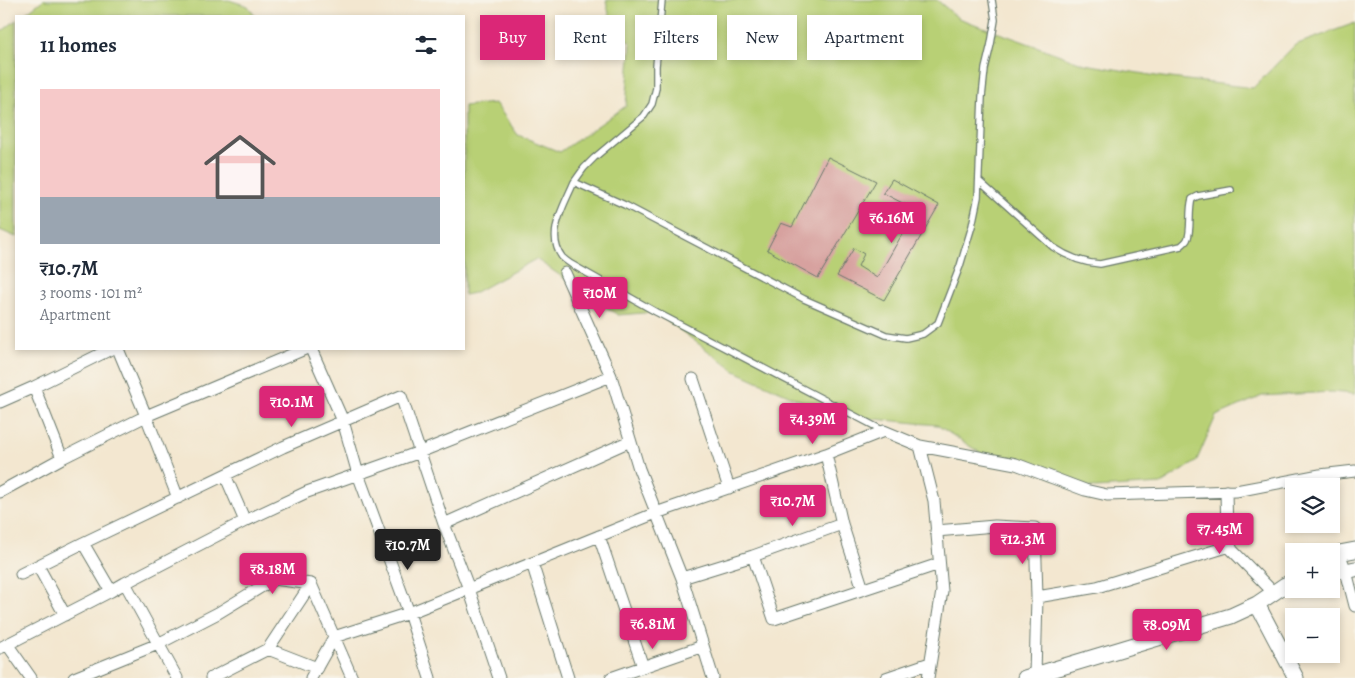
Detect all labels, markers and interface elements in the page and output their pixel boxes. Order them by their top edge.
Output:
chip: Buy [480,15,545,60]
chip: Rent [555,15,625,60]
chip: Filters [635,15,717,60]
chip: New [727,15,797,60]
chip: Apartment [807,15,922,60]
text: 11 homes [40,31,117,59]
icon: filters [412,31,440,59]
icon: home [195,122,285,212]
pin: ₹6.16M [851,202,933,244]
text: ₹6.16M [870,207,914,229]
text: ₹10.7M [40,254,98,282]
pin: ₹10M [570,276,630,319]
text: 3 rooms · 101 m² [40,282,142,304]
text: ₹10M [583,282,617,304]
text: Apartment [40,304,111,326]
pin: ₹10.1M [251,386,333,428]
text: ₹10.1M [270,391,314,413]
pin: ₹4.39M [772,402,854,445]
text: ₹4.39M [790,408,836,430]
map controls [1285,478,1340,663]
button: layers [1285,478,1340,533]
pin: ₹10.7M [752,484,834,527]
text: ₹10.7M [771,490,815,512]
pin: ₹7.45M [1179,512,1261,555]
text: ₹7.45M [1197,518,1243,540]
pin: ₹12.3M [982,522,1064,565]
pin: ₹10.7M [367,528,449,571]
text: ₹12.3M [1001,528,1045,550]
text: ₹10.7M [386,534,430,556]
button: + [1285,543,1340,598]
pin: ₹8.18M [232,552,314,595]
text: ₹8.18M [251,558,295,580]
pin: ₹6.81M [612,608,694,650]
pin: ₹8.09M [1126,608,1208,651]
button: − [1285,608,1340,663]
text: ₹6.81M [631,613,675,635]
text: ₹8.09M [1144,614,1190,636]

